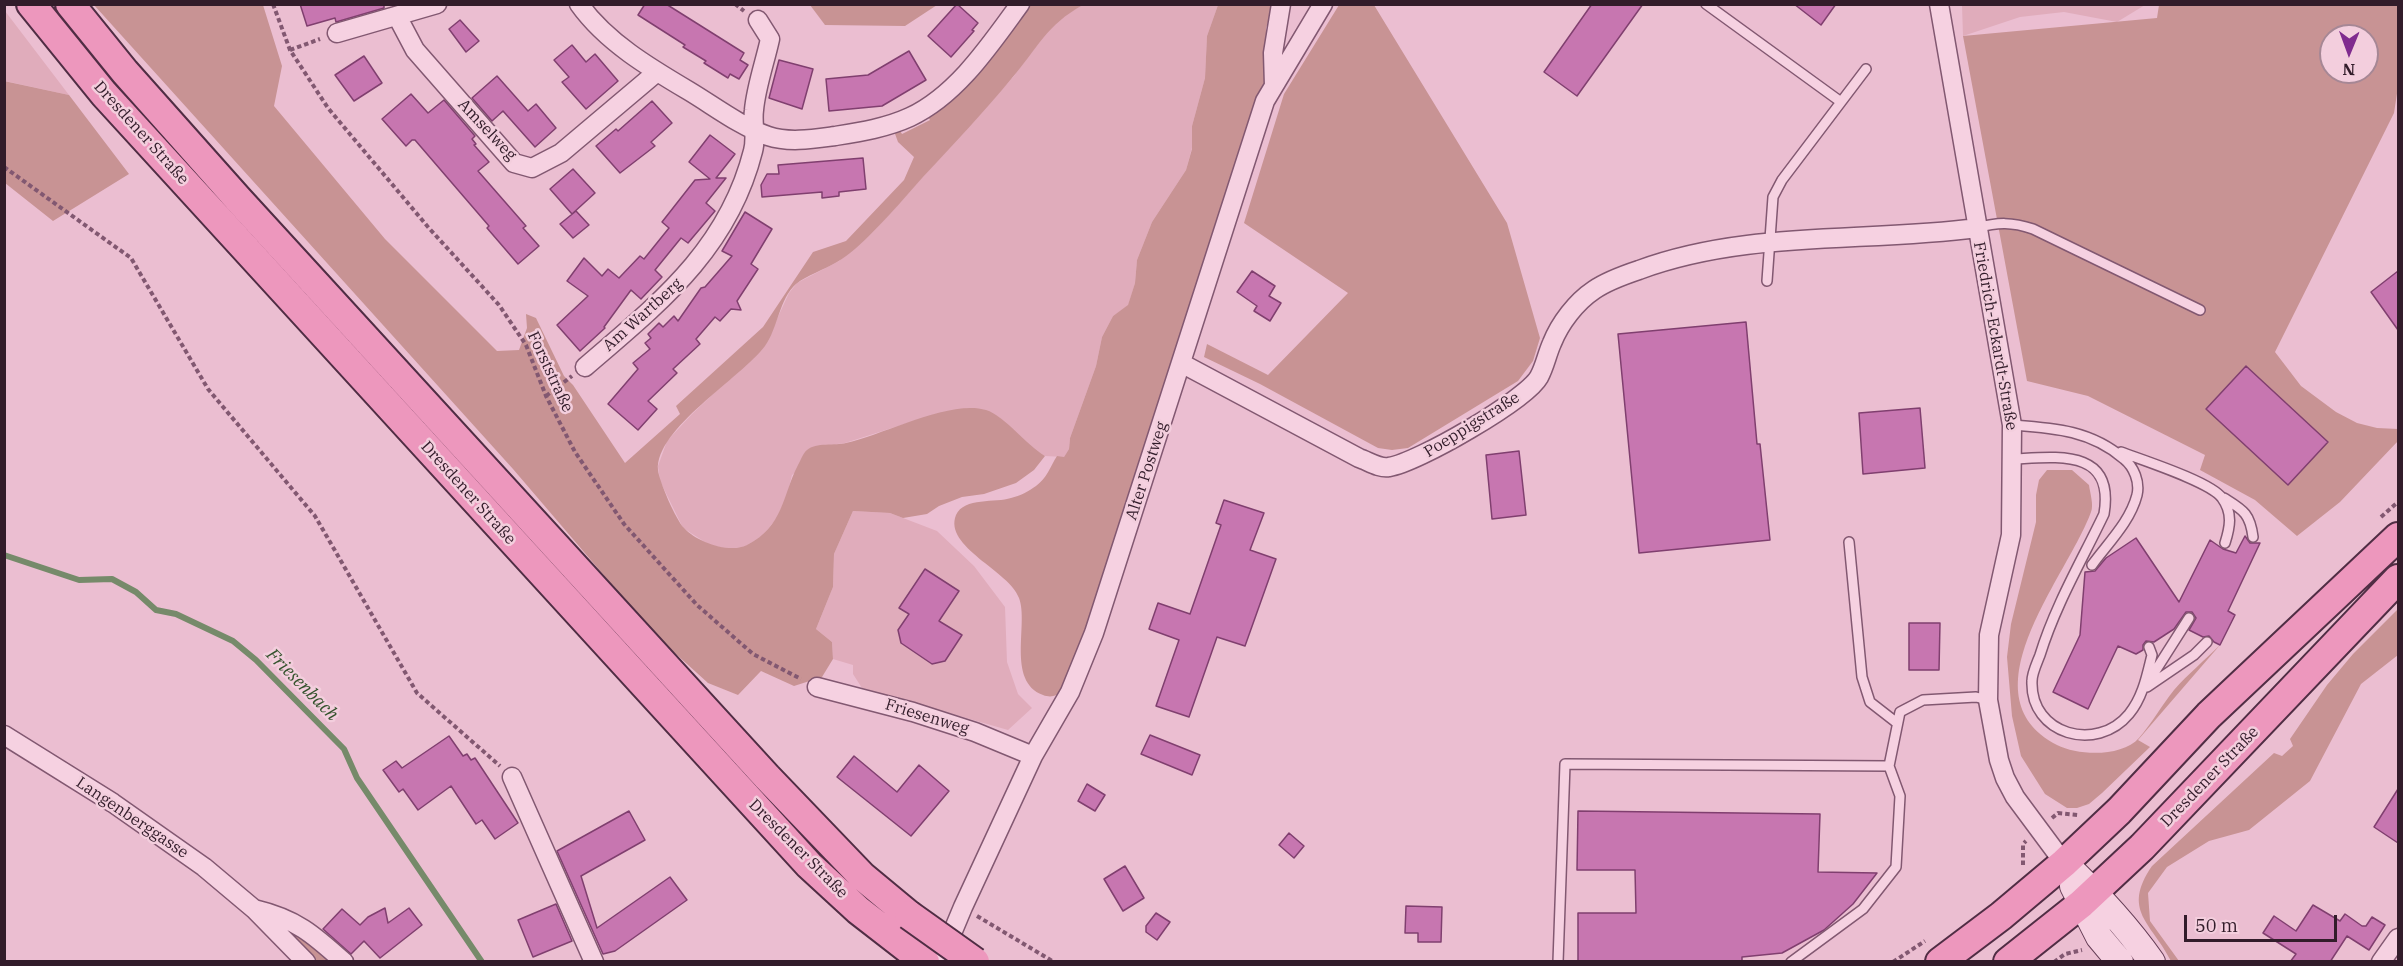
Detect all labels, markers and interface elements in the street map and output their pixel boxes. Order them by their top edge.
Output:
north arrow [2319,24,2379,84]
text: N [2342,60,2355,80]
street label: Dresdener Straße [90,77,192,189]
street label: Amselweg [454,95,520,165]
street label: Friedrich-Eckardt-Straße [1969,240,2021,432]
street label: Am Wartberg [599,274,687,356]
street label: Forststraße [523,329,577,415]
street label: Poeppigstraße [1421,388,1523,462]
street label: Alter Postweg [1122,419,1172,523]
street label: Dresdener Straße [417,437,519,549]
water label: Friesenbach [262,645,342,725]
street label: Friesenweg [883,695,971,739]
street label: Dresdener Straße [2157,723,2263,831]
street label: Langenberggasse [72,773,192,863]
street label: Dresdener Straße [744,795,852,903]
scale bar [2187,903,2340,941]
text: 50 m [2195,914,2238,937]

